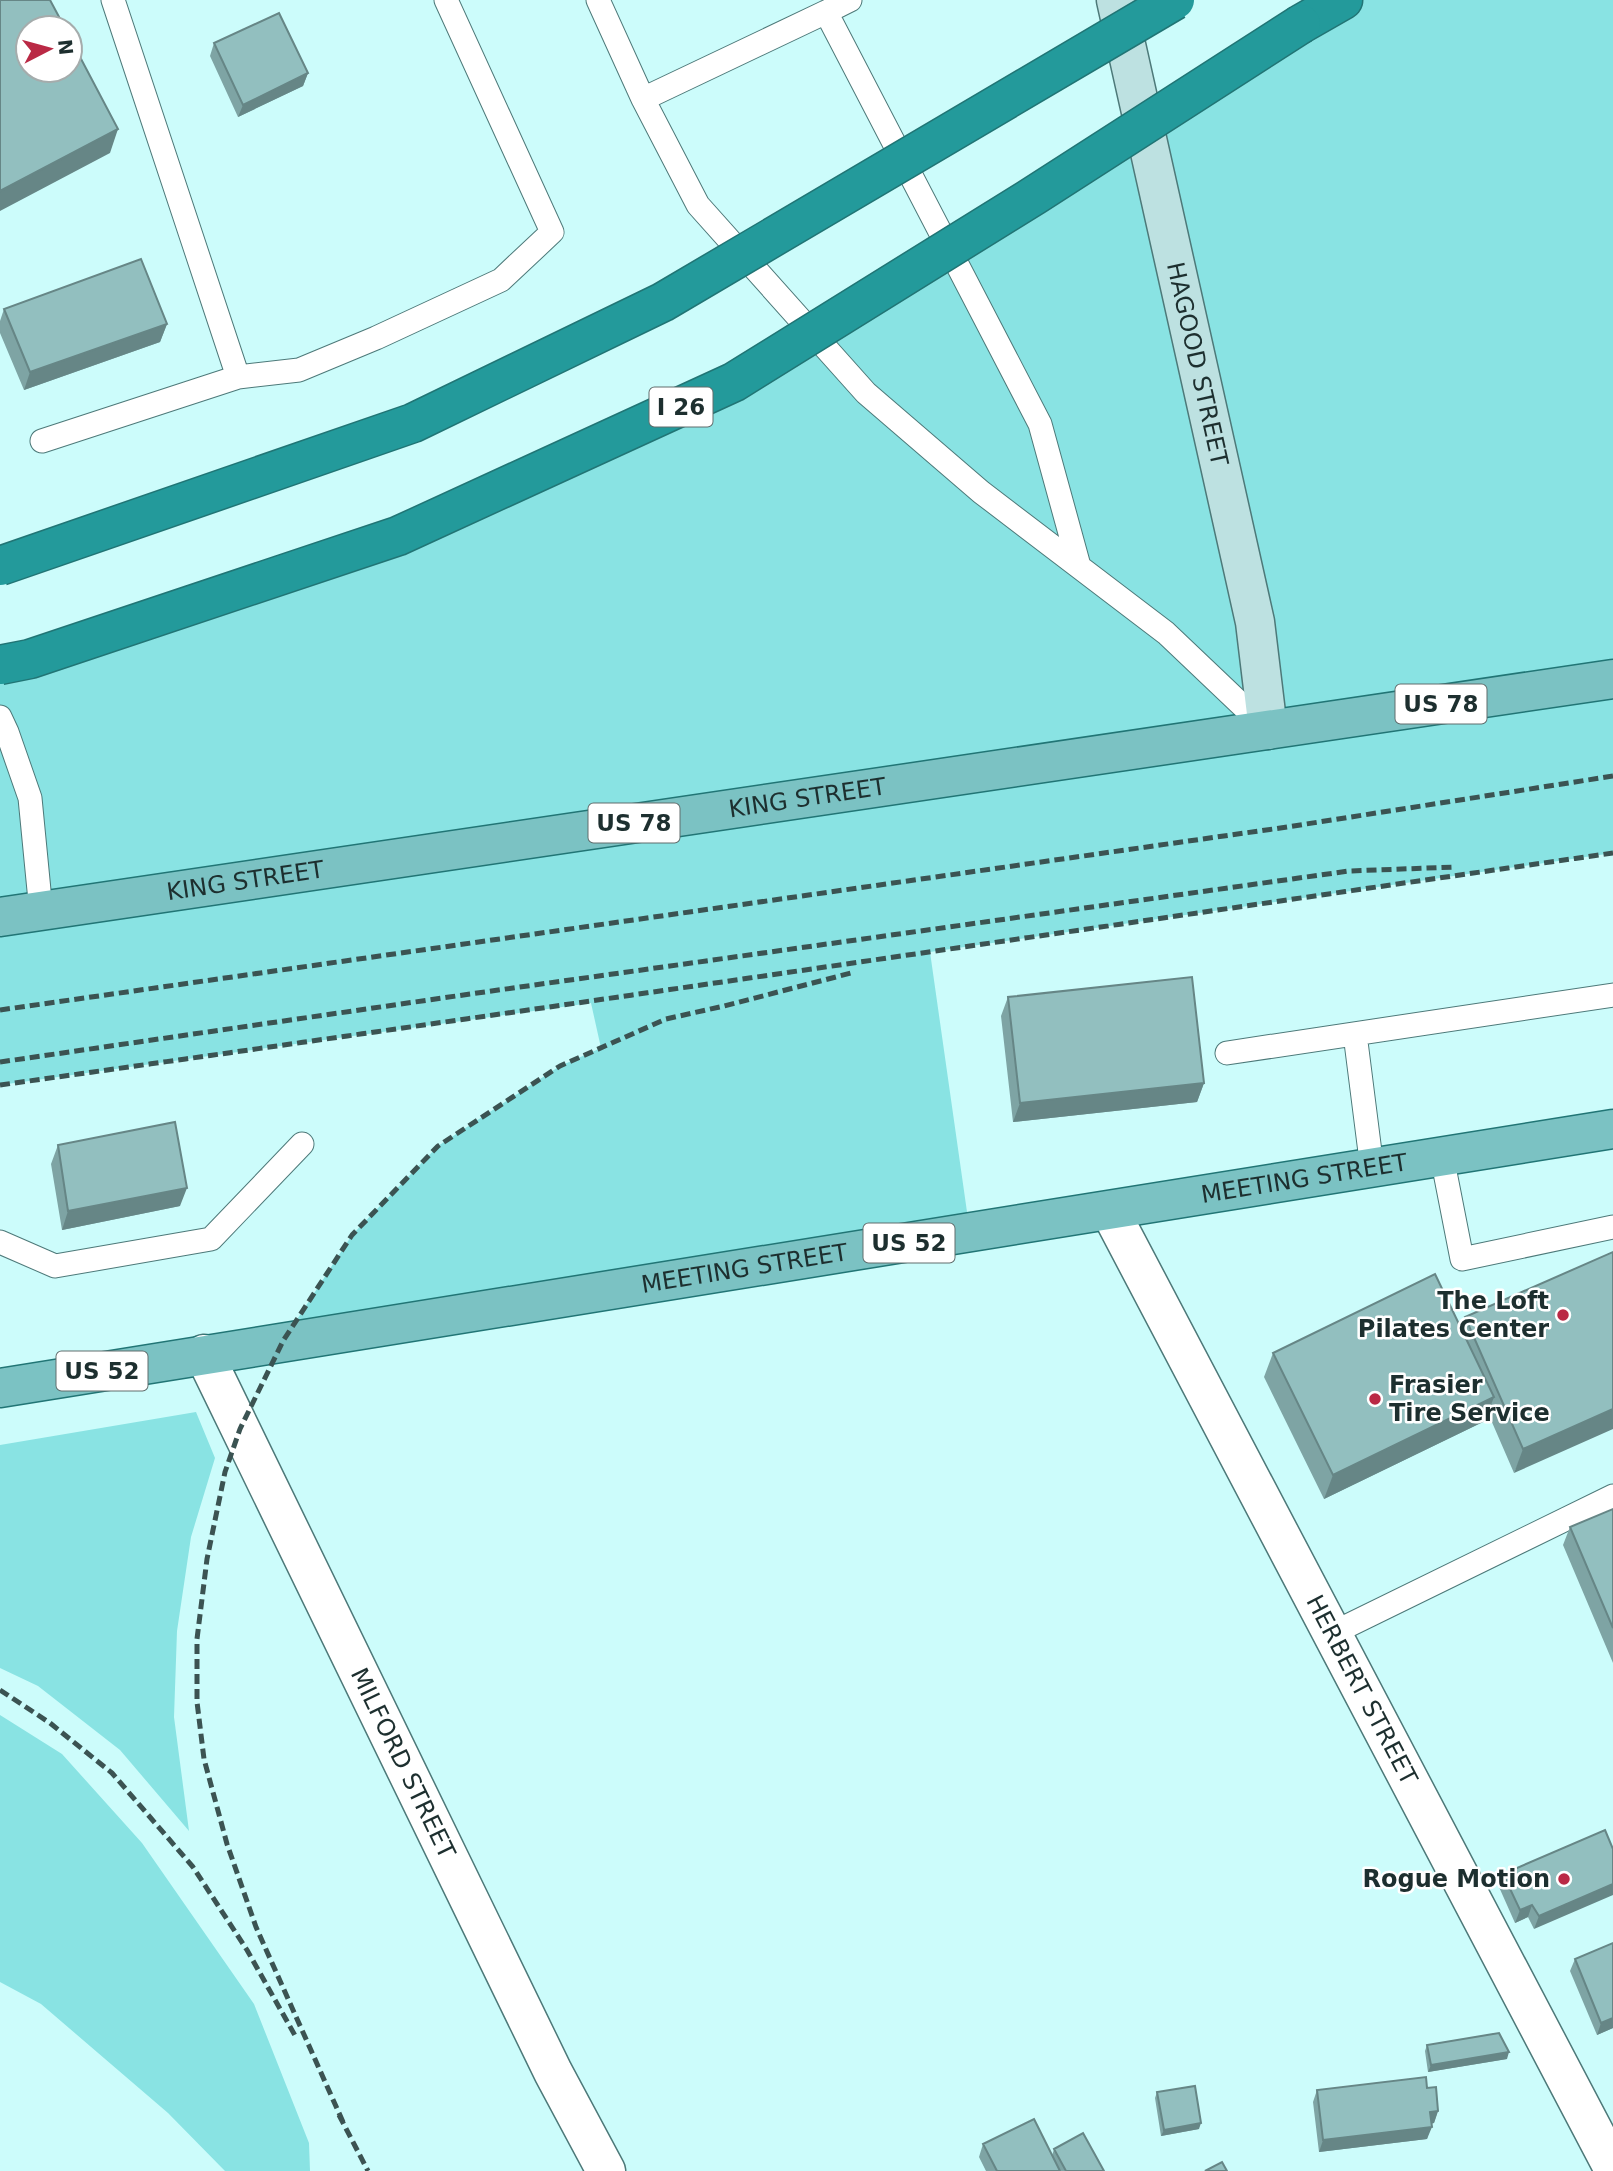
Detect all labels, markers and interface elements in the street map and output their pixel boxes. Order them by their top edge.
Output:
north arrow [14,14,84,84]
text: N [54,38,78,56]
street label: HAGOOD STREET [1161,259,1234,469]
road number: I 26 [650,388,712,426]
road number: US 78 [1396,684,1486,724]
street label: KING STREET [727,772,888,823]
road number: US 78 [588,804,680,842]
street label: KING STREET [165,855,326,906]
street label: MEETING STREET [1199,1148,1410,1209]
road number: US 52 [864,1224,954,1262]
street label: MEETING STREET [639,1238,850,1299]
place label: The Loft Pilates Center [1358,1287,1549,1343]
marker: The Loft Pilates Center [1555,1307,1571,1323]
road number: US 52 [56,1352,148,1390]
place label: Frasier Tire Service [1389,1371,1550,1427]
marker: Frasier Tire Service [1367,1391,1383,1407]
street label: HERBERT STREET [1300,1590,1423,1790]
street label: MILFORD STREET [345,1663,461,1863]
place label: Rogue Motion [1362,1865,1550,1893]
marker: Rogue Motion [1556,1871,1572,1887]

